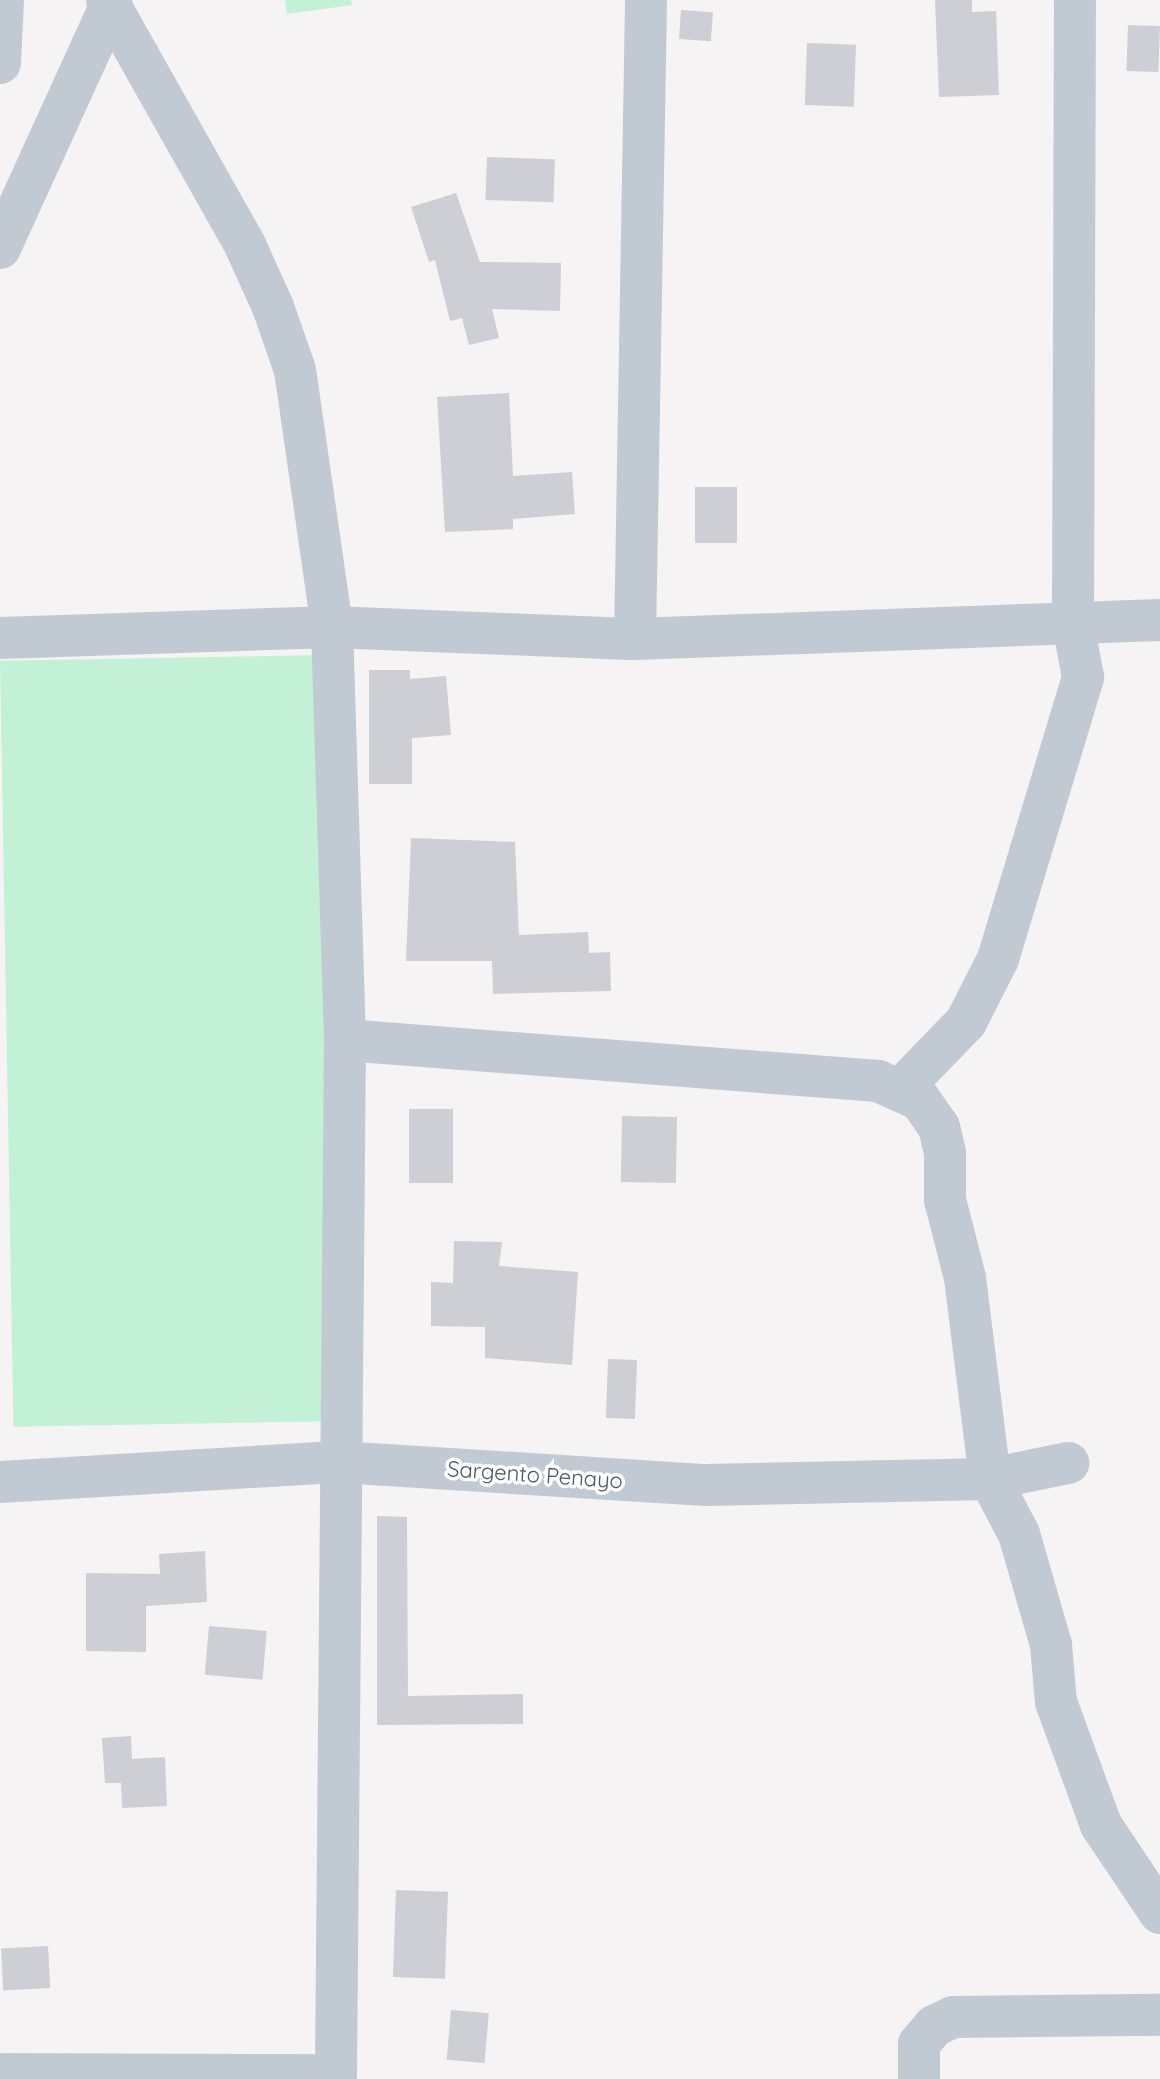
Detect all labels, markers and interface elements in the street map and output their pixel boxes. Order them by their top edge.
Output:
street label: Sargento Penayo [446,1456,624,1494]

